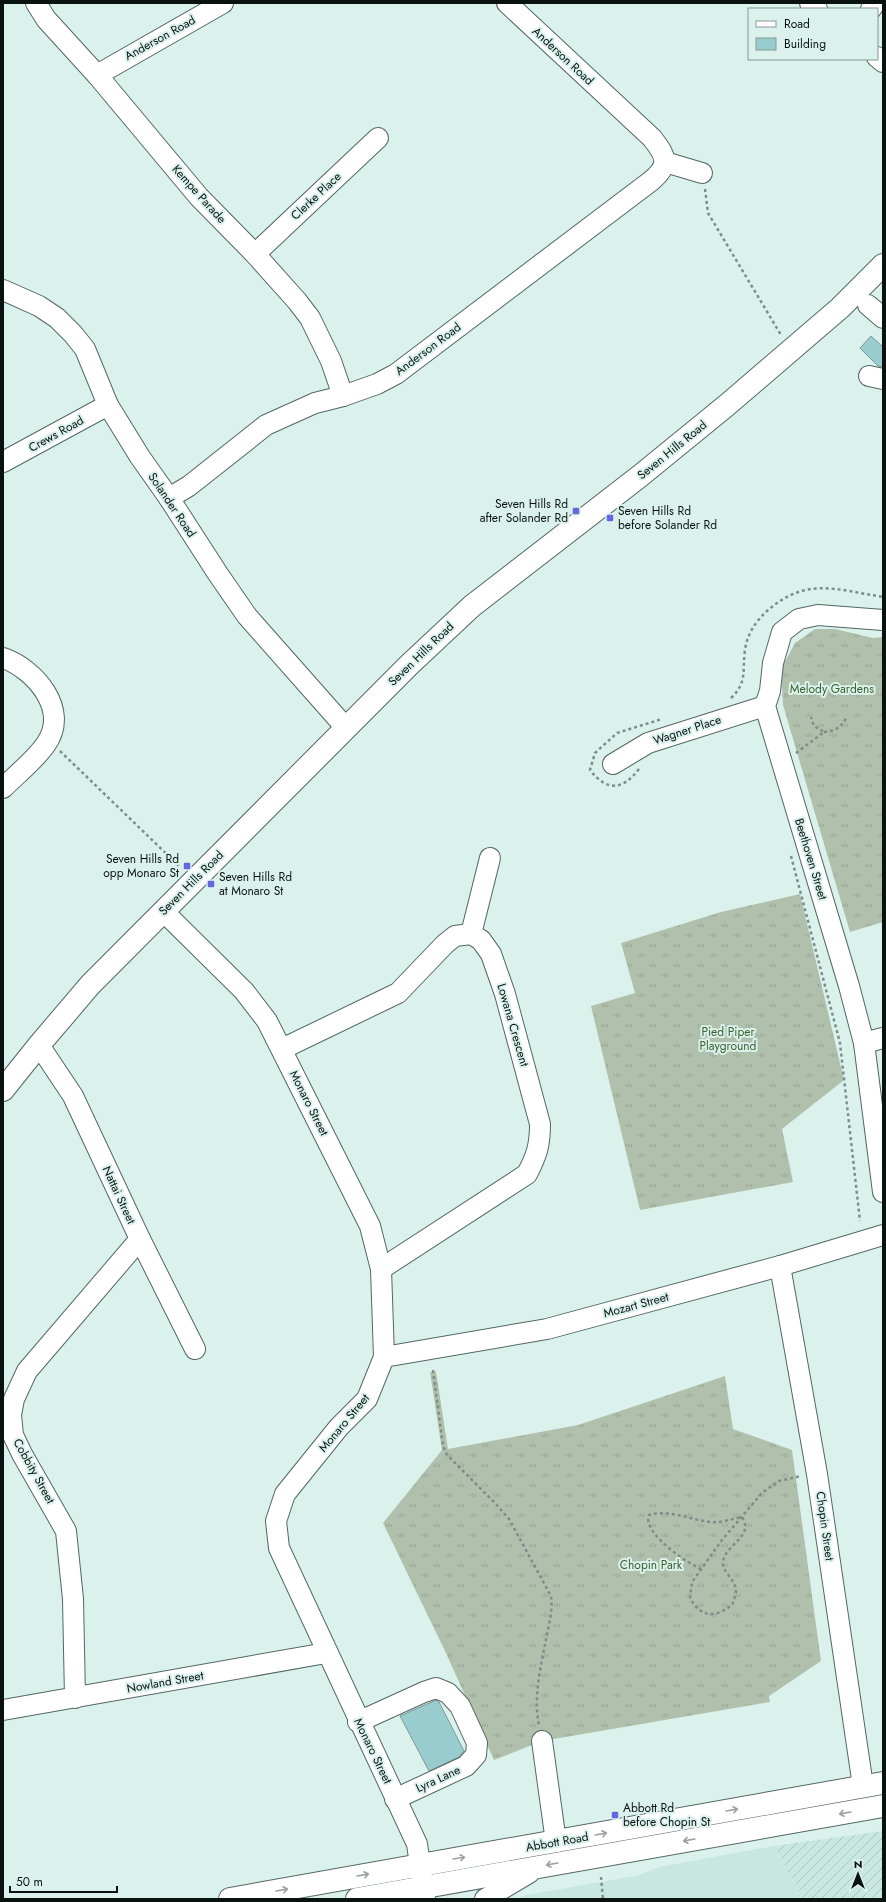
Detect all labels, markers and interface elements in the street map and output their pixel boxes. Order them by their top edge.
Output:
legend [748,8,878,60]
street label: Anderson Road [121,11,199,65]
text: Road [784,15,810,33]
street label: Anderson Road [528,23,598,89]
text: Building [784,35,826,53]
street label: Kempe Parade [168,161,230,227]
street label: Clerke Place [287,168,345,224]
street label: Anderson Road [391,318,465,380]
street label: Crews Road [25,411,87,457]
street label: Seven Hills Road [633,416,711,484]
street label: Solander Road [144,469,200,541]
place label: Seven Hills Rd after Solander Rd [480,495,568,527]
place label: Seven Hills Rd before Solander Rd [618,502,717,534]
marker: Seven Hills Rd after Solander Rd [571,506,581,516]
marker: Seven Hills Rd before Solander Rd [605,513,615,523]
street label: Seven Hills Road [384,618,458,690]
park label: Melody Gardens [790,680,874,698]
street label: Wagner Place [651,711,723,749]
street label: Beethoven Street [790,816,832,902]
street label: Seven Hills Road [154,846,228,920]
place label: Seven Hills Rd opp Monaro St [103,850,179,882]
marker: Seven Hills Rd opp Monaro St [182,861,192,871]
place label: Seven Hills Rd at Monaro St [219,868,292,900]
marker: Seven Hills Rd at Monaro St [206,879,216,889]
street label: Lowana Crescent [493,981,533,1069]
park label: Pied Piper Playground [700,1023,756,1055]
street label: Monaro Street [285,1067,333,1139]
street label: Nattai Street [98,1163,140,1227]
street label: Mozart Street [601,1288,671,1322]
street label: Monaro Street [314,1390,374,1456]
street label: Cobbity Street [9,1435,59,1507]
street label: Chopin Street [811,1490,839,1562]
park label: Chopin Park [620,1556,683,1574]
street label: Nowland Street [125,1666,205,1698]
street label: Monaro Street [349,1715,397,1787]
street label: Lyra Lane [413,1761,463,1797]
place label: Abbott Rd before Chopin St [623,1799,710,1831]
one-way arrow [726,1806,739,1814]
one-way arrow [839,1809,852,1817]
marker: Abbott Rd before Chopin St [610,1810,620,1820]
street label: Abbott Road [524,1828,590,1856]
one-way arrow [594,1830,607,1838]
one-way arrow [683,1837,696,1845]
one-way arrow [452,1854,465,1862]
north arrow [838,1854,878,1894]
text: N [854,1856,862,1872]
one-way arrow [546,1861,559,1869]
scale bar [10,1868,117,1894]
one-way arrow [356,1871,369,1879]
text: 50 m [16,1873,43,1891]
one-way arrow [275,1885,288,1893]

